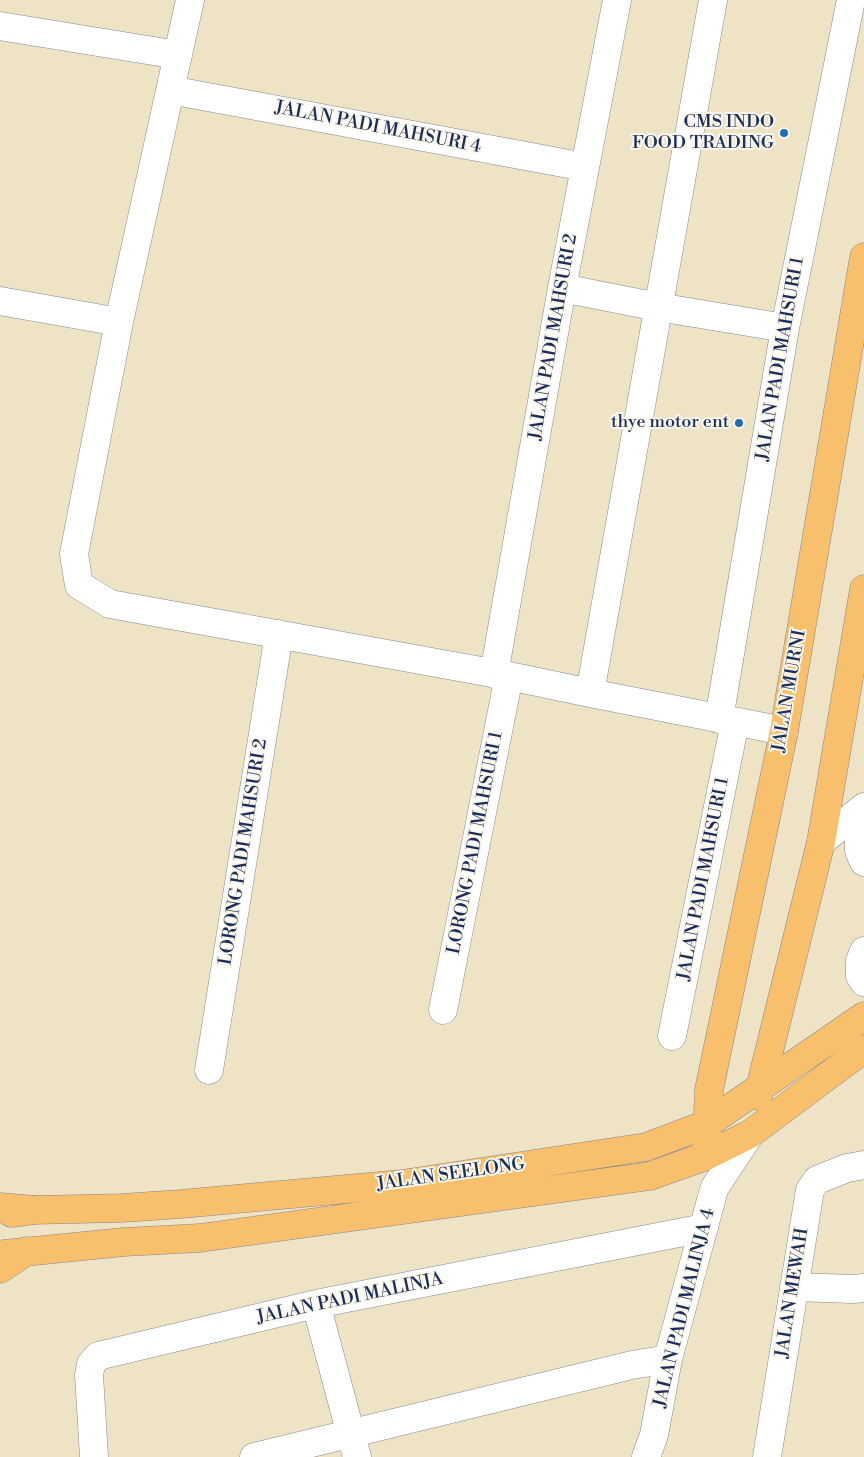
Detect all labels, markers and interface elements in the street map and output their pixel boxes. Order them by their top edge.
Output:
street label: JALAN PADI MAHSURI 4 [273,97,483,159]
place label: CMS INDO FOOD TRADING [632,112,774,154]
marker: CMS INDO FOOD TRADING [778,127,790,139]
street label: JALAN PADI MAHSURI 2 [525,232,583,442]
street label: JALAN PADI MAHSURI 1 [752,255,810,463]
place label: thye motor ent [611,412,729,434]
marker: thye motor ent [733,417,745,429]
street label: JALAN MURNI [769,628,811,754]
street label: LORONG PADI MAHSURI 1 [444,730,508,956]
street label: LORONG PADI MAHSURI 2 [215,737,273,967]
street label: JALAN PADI MAHSURI 1 [674,776,734,982]
street label: JALAN SEELONG [376,1154,526,1196]
street label: JALAN PADI MALINJA 4 [650,1206,720,1410]
street label: JALAN MEWAH [772,1226,814,1360]
street label: JALAN PADI MALINJA [255,1269,445,1329]

